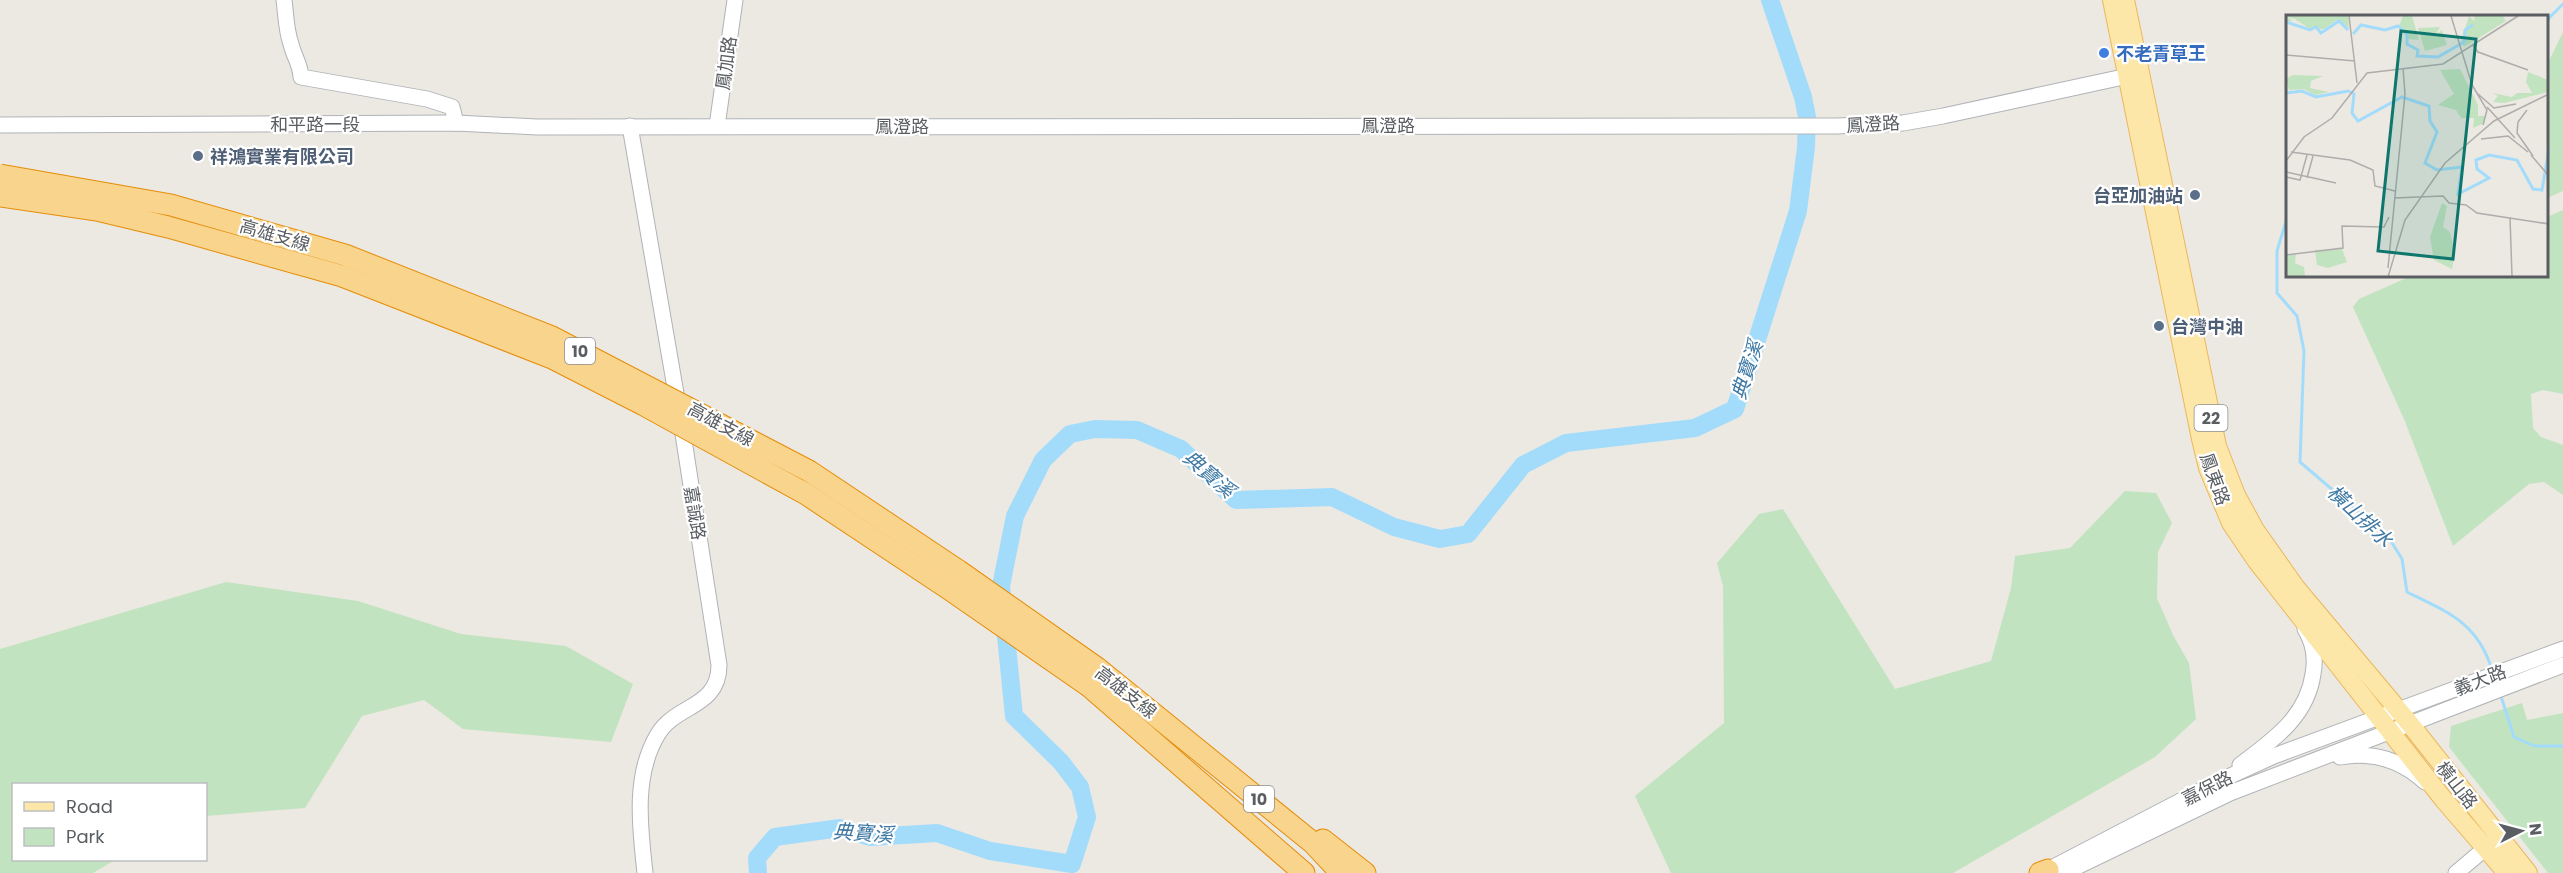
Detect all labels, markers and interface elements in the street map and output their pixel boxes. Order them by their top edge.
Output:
inset map [2286,15,2548,278]
street label: 鳳加路 [710,35,742,91]
place label: 不老青草王 [2116,41,2206,66]
marker: 不老青草王 [2097,46,2111,60]
street label: 鳳澄路 [1845,110,1901,138]
street label: 和平路一段 [270,112,360,137]
street label: 鳳澄路 [1361,113,1415,138]
street label: 鳳澄路 [875,114,929,139]
place label: 祥鴻實業有限公司 [210,144,354,169]
marker: 祥鴻實業有限公司 [191,149,205,163]
place label: 台亞加油站 [2093,183,2183,208]
marker: 台亞加油站 [2188,188,2202,202]
street label: 高雄支線 [237,213,313,257]
place label: 台灣中油 [2171,314,2243,339]
marker: 台灣中油 [2152,319,2166,333]
water label: 典寶溪 [1724,334,1771,403]
road number: 10 [565,338,595,364]
street label: 高雄支線 [683,396,759,452]
road number: 22 [2194,405,2228,431]
water label: 典寶溪 [1177,444,1243,506]
street label: 鳳東路 [2194,449,2236,509]
water label: 橫山排水 [2321,478,2400,554]
street label: 嘉誠路 [678,484,712,542]
street label: 義大路 [2450,659,2510,701]
street label: 高雄支線 [1090,660,1162,724]
street label: 橫山路 [2431,756,2483,814]
street label: 嘉保路 [2177,765,2237,811]
legend [12,783,207,861]
road number: 10 [1244,786,1274,812]
text: Road [66,794,113,819]
north arrow [2491,801,2551,861]
water label: 典寶溪 [832,817,897,849]
text: N [2523,822,2547,837]
text: Park [66,824,105,849]

